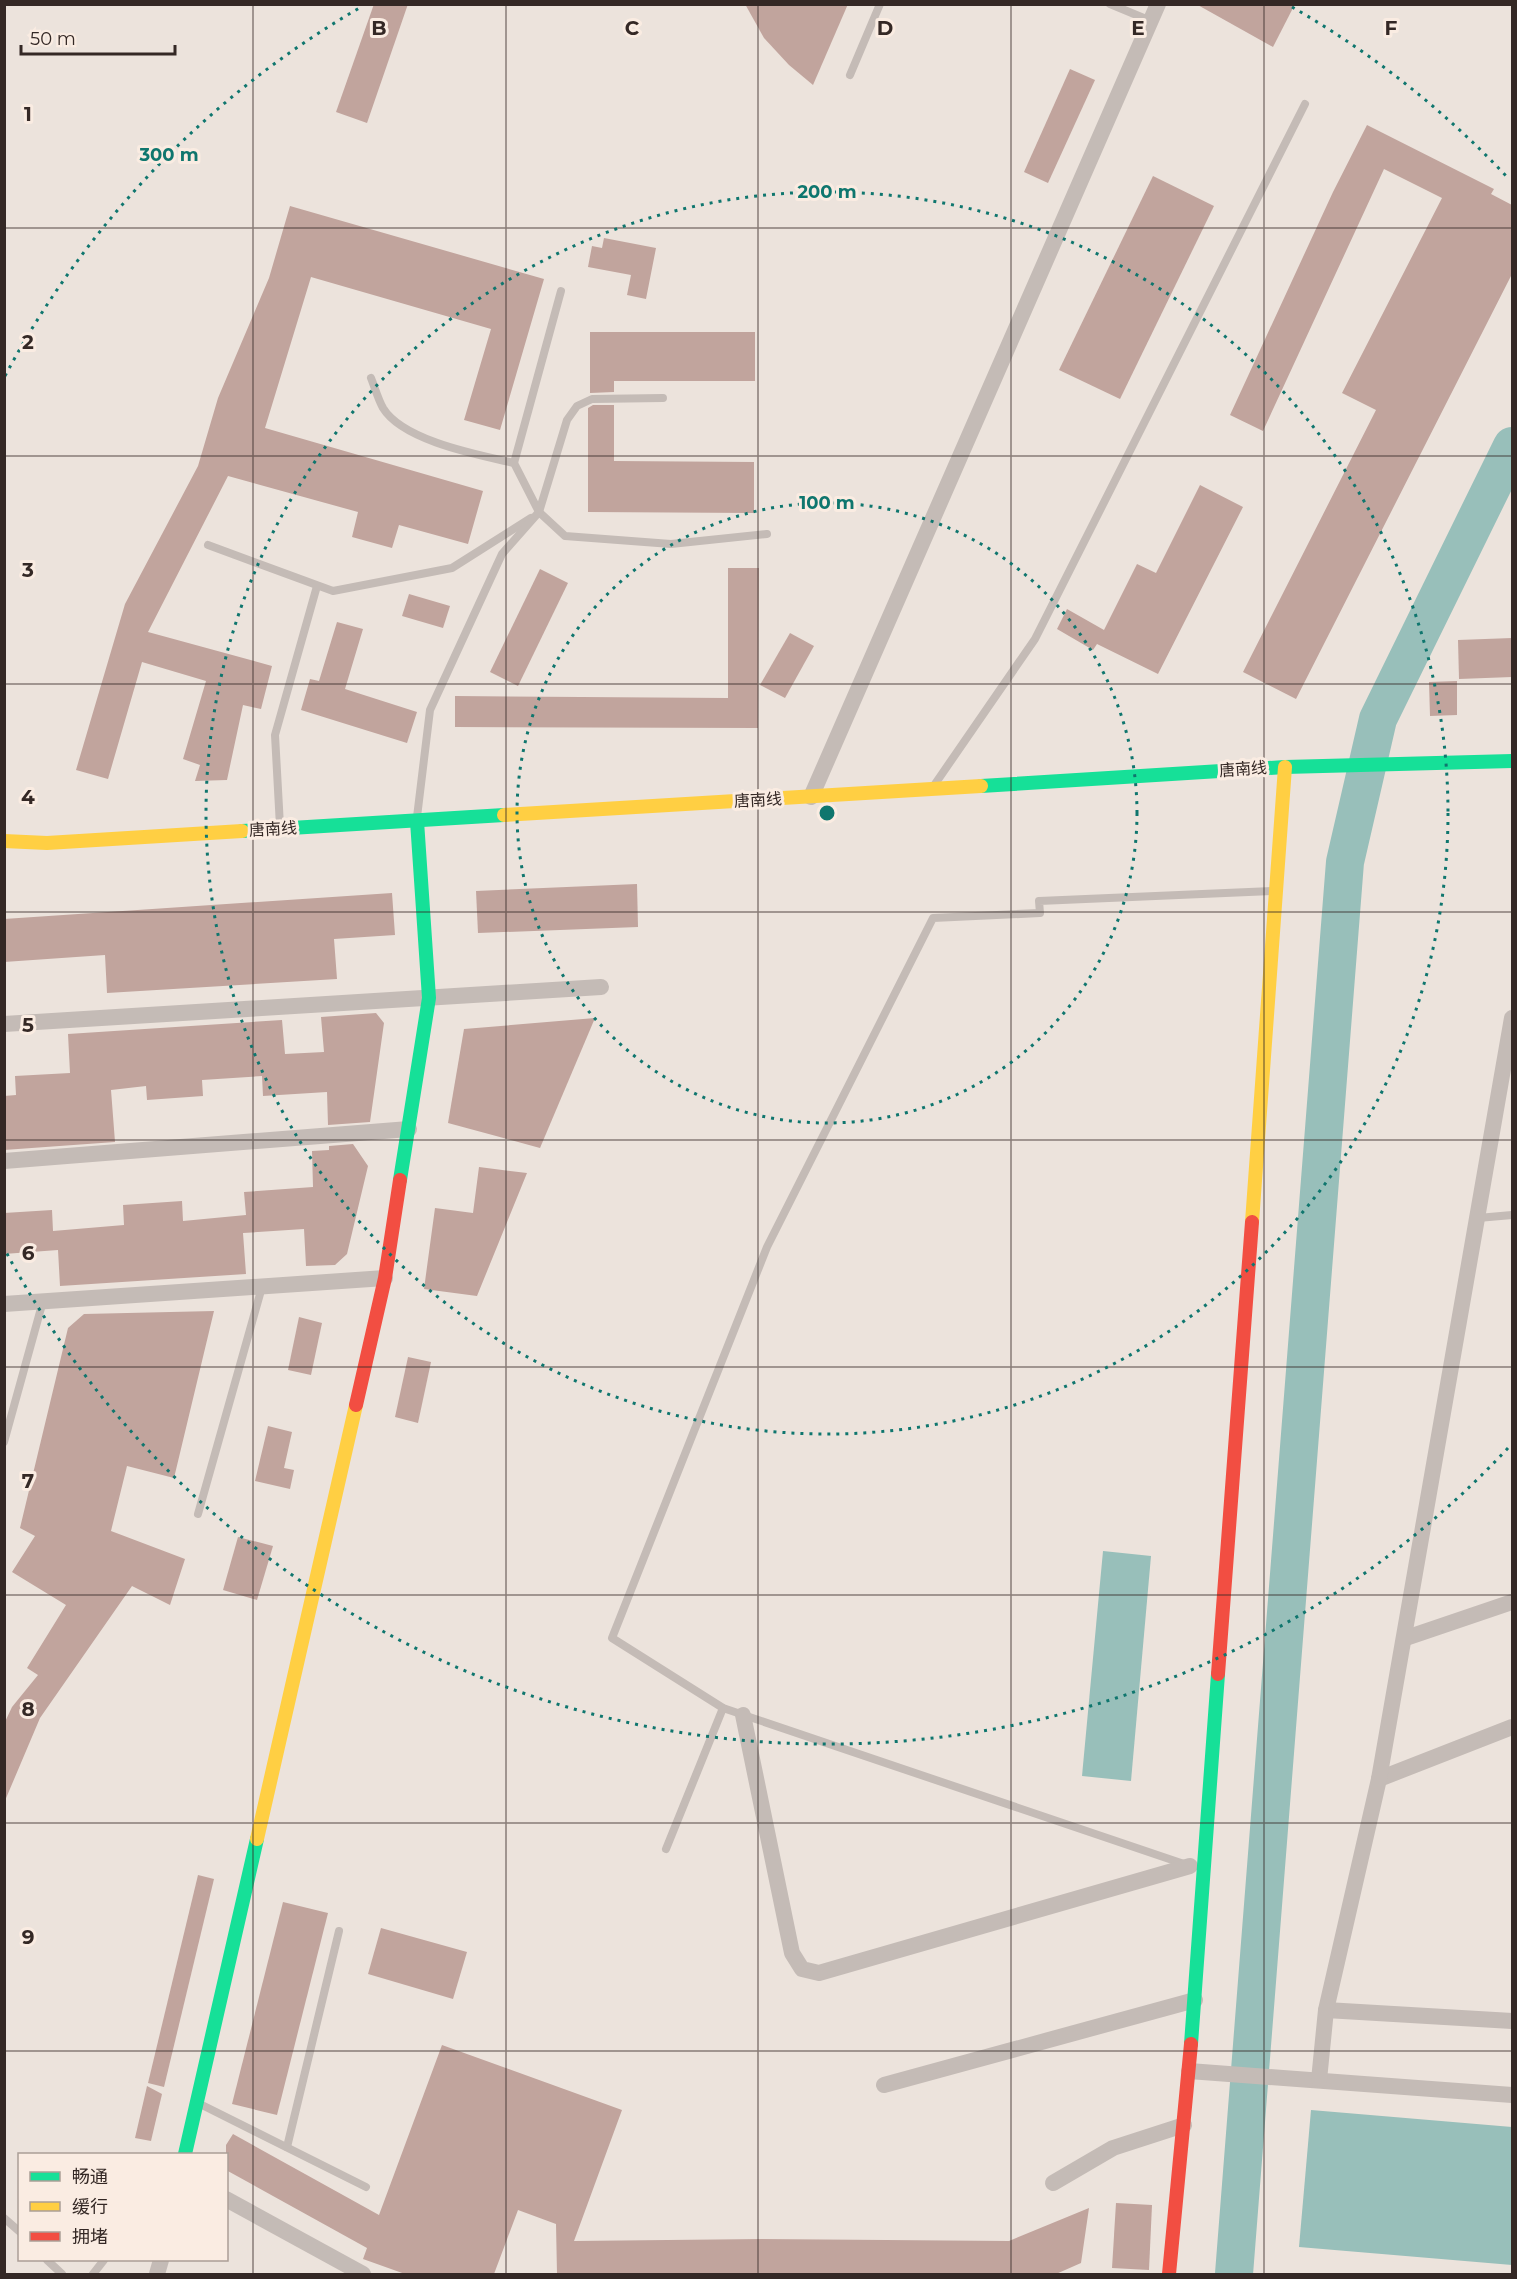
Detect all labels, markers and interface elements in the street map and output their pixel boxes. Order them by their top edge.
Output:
text: B [371,16,387,40]
text: C [625,16,640,40]
text: D [877,16,893,40]
text: E [1131,16,1145,40]
text: F [1385,16,1398,40]
scale bar [21,18,176,56]
text: 50 m [30,28,76,50]
text: 1 [24,102,32,126]
text: 300 m [138,144,199,166]
text: 200 m [797,181,857,203]
text: 2 [22,330,34,354]
text: 100 m [799,492,855,514]
text: 3 [21,558,34,582]
street label: 唐南线 [1218,758,1268,780]
text: 4 [21,785,35,809]
street label: 唐南线 [734,789,782,811]
centre of rings [817,803,837,823]
street label: 唐南线 [249,818,297,840]
text: 5 [22,1013,34,1037]
text: 6 [22,1241,35,1265]
text: 7 [22,1469,34,1493]
text: 8 [21,1697,35,1721]
text: 9 [22,1925,34,1949]
legend [18,2153,228,2261]
text: 畅通 [72,2166,108,2188]
text: 缓行 [72,2196,108,2218]
text: 拥堵 [72,2226,108,2248]

